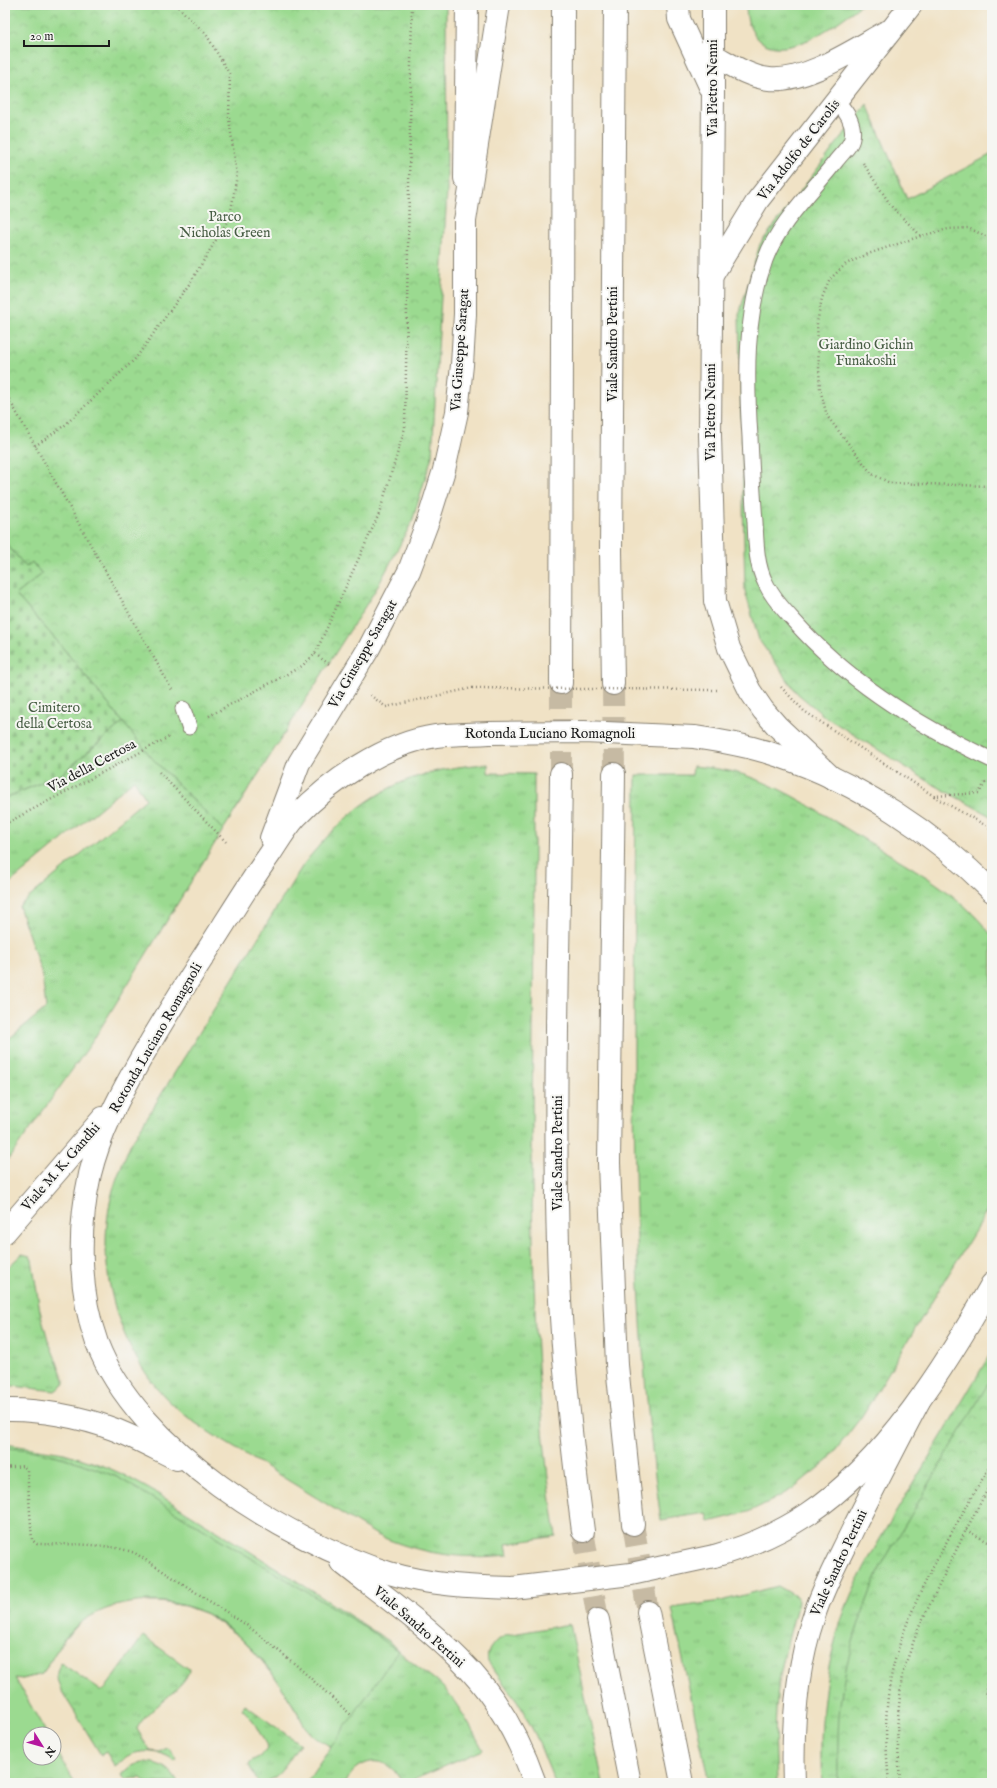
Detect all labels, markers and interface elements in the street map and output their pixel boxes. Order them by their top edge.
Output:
scale bar [24,22,109,48]
text: 20 m [30,29,53,44]
street label: Via Pietro Nenni [704,39,722,138]
street label: Via Adolfo de Carolis [753,96,844,205]
park label: Parco Nicholas Green [179,208,271,242]
street label: Viale Sandro Pertini [604,286,622,403]
street label: Via Giuseppe Saragat [447,288,473,413]
park label: Giardino Gichin Funakoshi [819,336,914,370]
street label: Via Pietro Nenni [702,363,720,462]
street label: Via Giuseppe Saragat [324,596,402,713]
park label: Cimitero della Certosa [16,699,93,733]
street label: Rotonda Luciano Romagnoli [465,725,636,743]
street label: Via della Certosa [44,735,140,797]
street label: Rotonda Luciano Romagnoli [106,959,207,1116]
street label: Viale Sandro Pertini [549,1095,567,1212]
street label: Viale M. K. Gandhi [17,1119,104,1216]
street label: Viale Sandro Pertini [806,1507,872,1620]
street label: Viale Sandro Pertini [369,1582,469,1672]
north arrow [22,1726,62,1766]
text: N [40,1743,58,1760]

